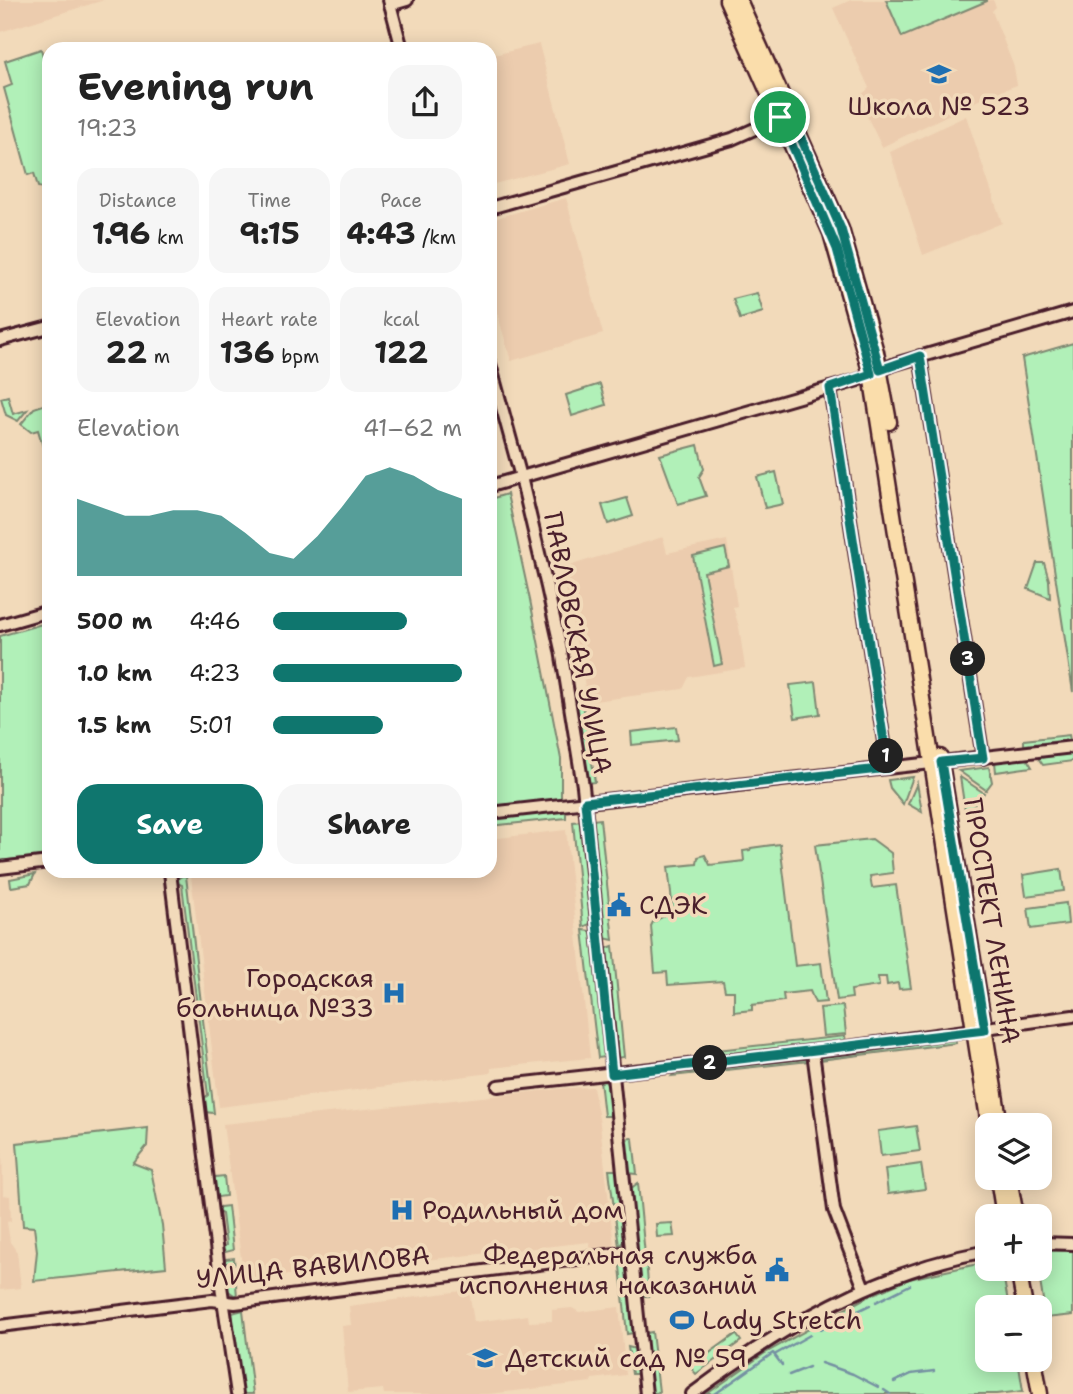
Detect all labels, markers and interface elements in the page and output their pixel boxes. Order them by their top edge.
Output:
school or university icon: Школа № 523 [925,60,953,88]
text: Evening run [77,61,314,112]
button: share [388,65,462,139]
pin [750,87,810,147]
place label: Школа № 523 [847,88,1031,123]
icon: arrive [761,98,799,136]
text: 19:23 [77,113,137,143]
text: Distance [99,188,177,213]
text: Time [248,188,291,213]
text: Pace [380,188,422,213]
text: 1.96 [92,213,151,254]
text: 9:15 [239,213,300,254]
text: 4:43 [346,213,416,254]
text: km [151,225,184,250]
text: /km [416,225,456,250]
text: Elevation [95,307,180,332]
text: Heart rate [221,307,318,332]
text: kcal [383,307,420,332]
text: 22 [106,332,147,373]
text: 136 [220,332,275,373]
text: 122 [374,332,428,373]
text: m [147,344,170,369]
text: bpm [275,344,319,369]
text: Elevation [77,413,180,443]
text: 41–62 m [363,413,462,443]
street label: ПАВЛОВСКАЯ УЛИЦА [536,509,621,777]
text: 500 m [77,606,152,636]
text: 4:46 [189,606,241,636]
pin: 3 [950,642,986,676]
text: 3 [961,646,974,671]
text: 1.0 km [77,658,152,688]
text: 4:23 [189,658,240,688]
text: 1.5 km [77,710,151,740]
text: 5:01 [189,710,233,740]
pin: 1 [868,738,903,774]
text: 1 [881,743,890,768]
button: Save [77,784,263,864]
button: Share [277,784,462,864]
street label: ПРОСПЕКТ ЛЕНИНА [956,795,1029,1046]
place label: СДЭК [639,887,708,922]
public building icon: СДЭК [605,891,633,919]
place label: Городская больница №33 [176,960,374,1025]
hospital icon: Городская больница №33 [380,979,408,1007]
pin: 2 [692,1046,728,1080]
text: 2 [703,1050,716,1075]
map controls [975,1113,1052,1372]
button: layers [975,1113,1052,1190]
place label: Родильный дом [422,1192,624,1227]
hospital icon: Родильный дом [388,1196,416,1224]
button: + [975,1204,1052,1281]
street label: УЛИЦА ВАВИЛОВА [194,1237,432,1296]
place label: Федеральная служба исполнения наказаний [458,1237,757,1302]
public building icon: Федеральная служба исполнения наказаний [763,1256,791,1284]
button: − [975,1295,1052,1372]
place label: Lady Stretch [702,1302,862,1337]
sports icon: Lady Stretch [668,1306,696,1334]
place label: Детский сад № 59 [505,1340,747,1375]
school or university icon: Детский сад № 59 [471,1344,499,1372]

